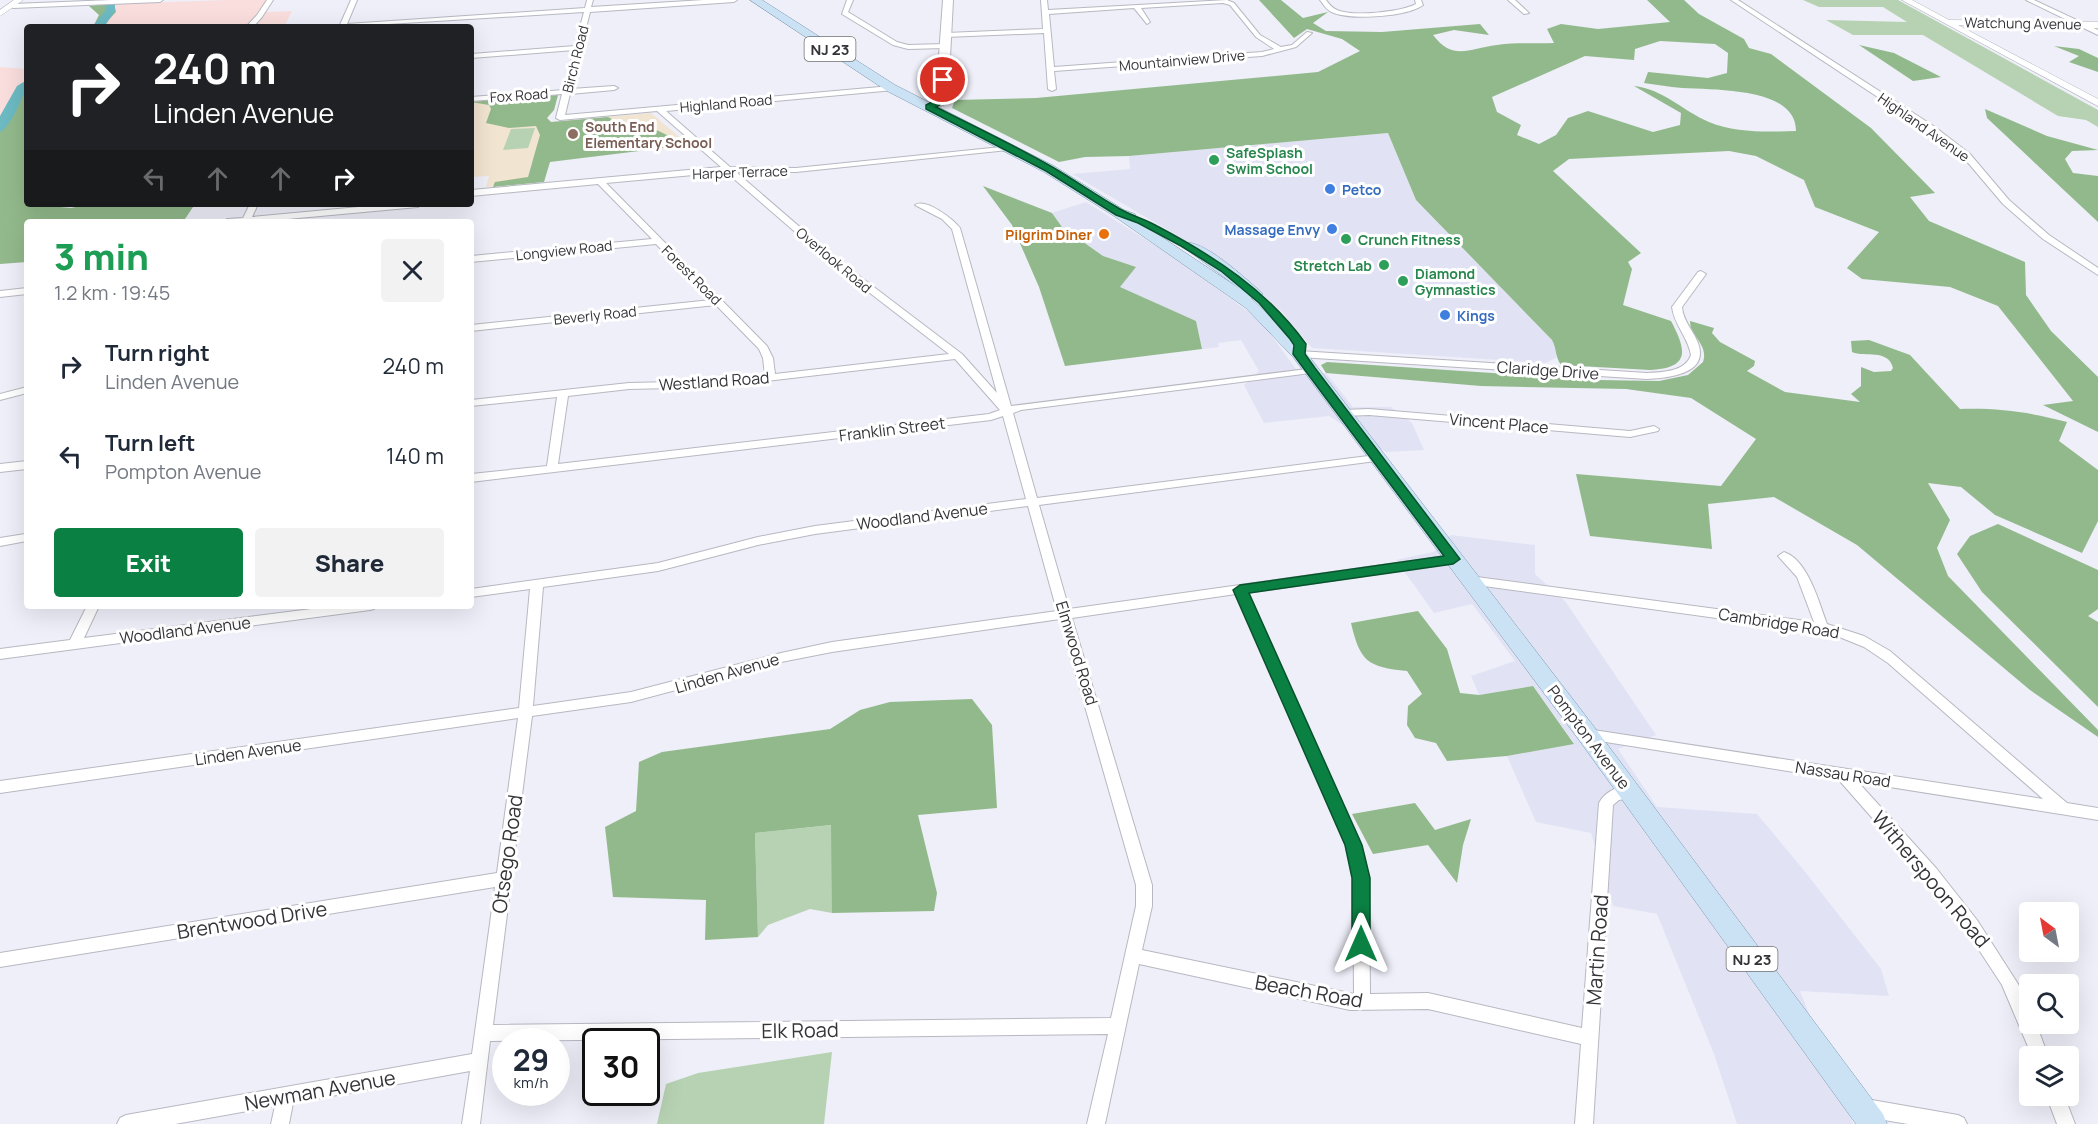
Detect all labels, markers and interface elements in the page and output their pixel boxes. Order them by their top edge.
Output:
street label: Watchung Avenue [1964,12,2082,34]
street label: Birch Road [557,23,593,95]
road number: NJ 23 [804,37,856,61]
text: 240 m [153,39,277,97]
street label: Mountainview Drive [1118,45,1246,75]
icon: right [54,48,132,126]
pin [917,54,968,105]
icon: arrive [926,63,959,96]
street label: Fox Road [489,83,549,107]
street label: Highland Avenue [1874,88,1974,166]
street label: Highland Road [679,89,773,117]
text: Linden Avenue [153,94,334,131]
place label: South End Elementary School [585,117,712,152]
marker: South End Elementary School [566,127,580,141]
place label: SafeSplash Swim School [1226,143,1313,178]
marker: SafeSplash Swim School [1207,153,1221,167]
street label: Harper Terrace [692,161,788,183]
icon: left [138,162,171,195]
icon: ahead [201,162,234,195]
icon: ahead [264,162,297,195]
icon: right [327,162,360,195]
place label: Petco [1342,180,1382,199]
marker: Petco [1323,182,1337,196]
place label: Massage Envy [1224,220,1320,239]
marker: Massage Envy [1325,222,1339,236]
street label: Overlook Road [792,223,876,297]
place label: Pilgrim Diner [1005,225,1092,244]
marker: Pilgrim Diner [1097,227,1111,241]
place label: Crunch Fitness [1358,230,1461,249]
text: 3 min [54,232,149,281]
marker: Crunch Fitness [1339,232,1353,246]
street label: Longview Road [515,235,613,265]
button: close [381,239,444,302]
street label: Forest Road [658,241,726,309]
place label: Stretch Lab [1293,256,1372,275]
marker: Stretch Lab [1377,258,1391,272]
place label: Diamond Gymnastics [1415,264,1496,299]
marker: Diamond Gymnastics [1396,274,1410,288]
text: 1.2 km · 19:45 [54,279,170,306]
street label: Beverly Road [553,301,637,329]
place label: Kings [1457,306,1495,325]
marker: Kings [1438,308,1452,322]
text: Turn right [105,338,210,368]
icon: right [54,350,87,383]
text: 240 m [382,351,444,381]
street label: Claridge Drive [1496,355,1600,385]
street label: Westland Road [658,366,770,396]
text: Linden Avenue [105,368,239,395]
street label: Vincent Place [1448,408,1550,438]
street label: Franklin Street [838,412,946,446]
text: Turn left [105,428,195,458]
icon: left [54,440,87,473]
text: 140 m [386,441,444,471]
text: Pompton Avenue [105,458,261,485]
street label: Woodland Avenue [855,497,989,535]
button: Exit [54,528,243,597]
button: Share [255,528,444,597]
street label: Elmwood Road [1051,598,1103,708]
street label: Cambridge Road [1717,603,1841,643]
street label: Woodland Avenue [118,611,252,649]
street label: Linden Avenue [672,648,782,698]
street label: Pompton Avenue [1543,680,1635,794]
street label: Linden Avenue [193,734,303,770]
street label: Nassau Road [1794,756,1892,792]
street label: Otsego Road [485,793,529,915]
street label: Witherspoon Road [1866,805,1996,953]
street label: Martin Road [1580,894,1614,1006]
street label: Brentwood Drive [175,895,329,945]
north arrow [2019,902,2079,962]
map controls [2019,902,2079,1106]
position arrow [1329,912,1393,976]
road number: NJ 23 [1726,947,1778,971]
street label: Beach Road [1253,968,1365,1014]
button: search [2019,974,2079,1034]
street label: Elk Road [761,1016,839,1044]
speed limit sign: 30 [582,1028,660,1106]
text: 29 [513,1039,549,1080]
button: layers [2019,1046,2079,1106]
street label: Newman Avenue [242,1063,398,1117]
text: km/h [514,1072,548,1093]

